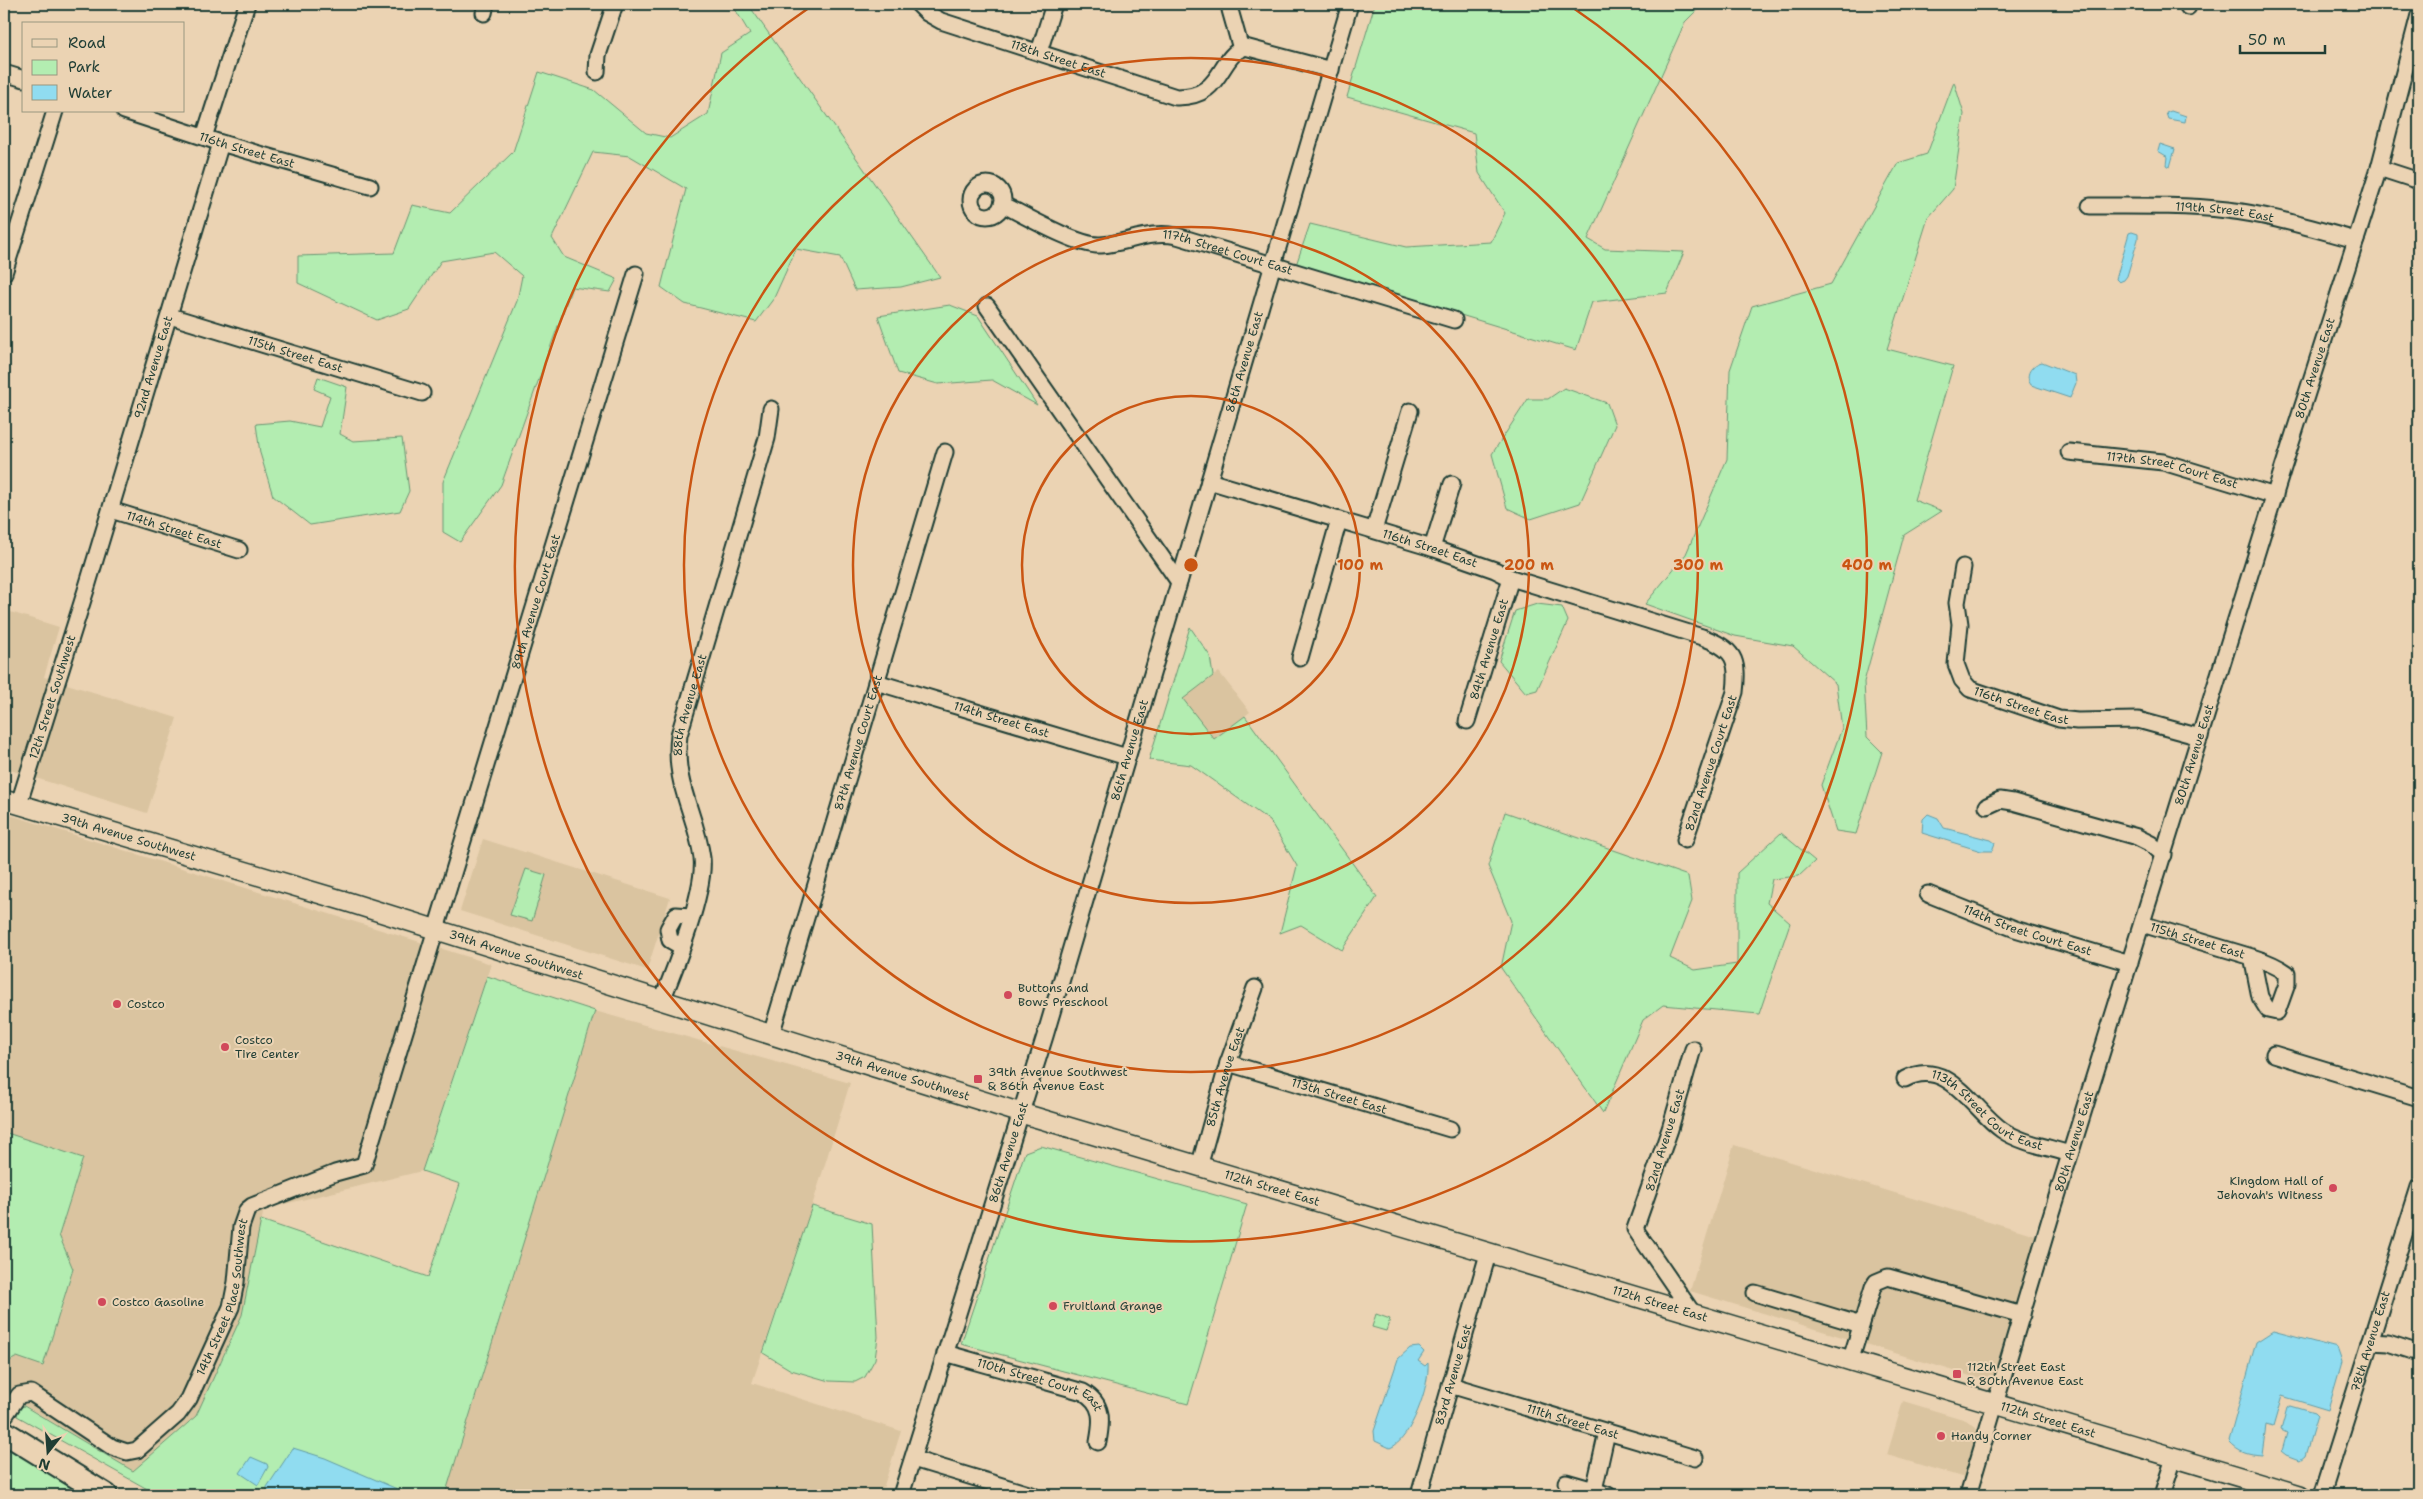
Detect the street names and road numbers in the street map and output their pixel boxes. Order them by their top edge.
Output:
street label: 118th Street East [1008,36,1108,82]
street label: 116th Street East [197,128,297,172]
street label: 119th Street East [2175,199,2275,226]
street label: 117th Street Court East [1162,226,1295,279]
street label: 86th Avenue East [1222,309,1267,415]
street label: 92nd Avenue East [130,314,176,421]
street label: 80th Avenue East [2291,316,2339,421]
street label: 115th Street East [246,332,345,376]
street label: 117th Street Court East [2106,448,2240,492]
street label: 114th Street East [124,507,224,552]
street label: 116th Street East [1380,526,1480,571]
street label: 89th Avenue Court East [508,532,564,671]
street label: 84th Avenue East [1466,597,1512,702]
street label: 12th Street Southwest [25,633,79,761]
street label: 88th Avenue East [670,652,711,756]
street label: 87th Avenue Court East [830,673,886,812]
street label: 116th Street East [1972,683,2069,728]
street label: 82nd Avenue Court East [1681,693,1741,833]
street label: 114th Street East [952,698,1051,741]
street label: 86th Avenue East [1107,698,1152,803]
street label: 80th Avenue East [2171,702,2217,807]
street label: 39th Avenue Southwest [59,809,198,865]
street label: 114th Street Court East [1961,901,2094,959]
street label: 115th Street East [2148,919,2247,962]
street label: 39th Avenue Southwest [447,926,585,983]
street label: 85th Avenue East [1203,1024,1248,1129]
street label: 39th Avenue Southwest [833,1047,972,1104]
street label: 113th Street Court East [1930,1066,2045,1154]
street label: 113th Street East [1289,1074,1389,1118]
street label: 82nd Avenue East [1642,1087,1688,1193]
street label: 80th Avenue East [2051,1089,2097,1194]
street label: 86th Avenue East [985,1100,1032,1205]
street label: 112th Street East [1222,1166,1322,1210]
street label: 14th Street Place Southwest [193,1216,252,1378]
street label: 112th Street East [1610,1282,1710,1326]
street label: 78th Avenue East [2347,1289,2394,1394]
street label: 83rd Avenue East [1431,1322,1476,1427]
street label: 110th Street Court East [975,1354,1107,1414]
street label: 112th Street East [1998,1398,2098,1442]
street label: 111th Street East [1525,1400,1621,1443]

